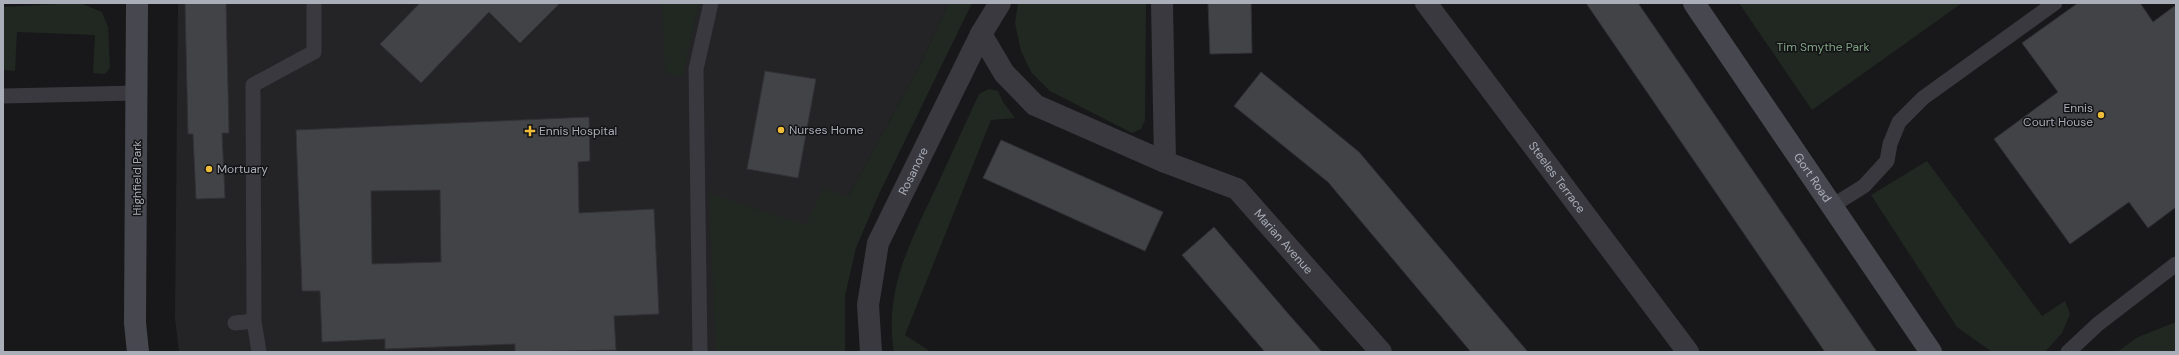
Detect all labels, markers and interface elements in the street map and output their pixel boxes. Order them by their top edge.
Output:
park label: Tim Smythe Park [1777,39,1869,55]
place label: Ennis Court House [2023,100,2093,130]
marker: Ennis Court House [2096,110,2106,120]
place label: Nurses Home [789,122,864,138]
place label: Ennis Hospital [539,123,617,139]
marker: Ennis Hospital [524,125,536,137]
marker: Nurses Home [776,125,786,135]
street label: Steeles Terrace [1525,138,1589,216]
street label: Highfield Park [129,140,145,216]
street label: Rosanore [895,144,932,198]
street label: Gort Road [1790,150,1835,205]
place label: Mortuary [217,161,268,177]
marker: Mortuary [204,164,214,174]
street label: Marian Avenue [1251,206,1317,278]

